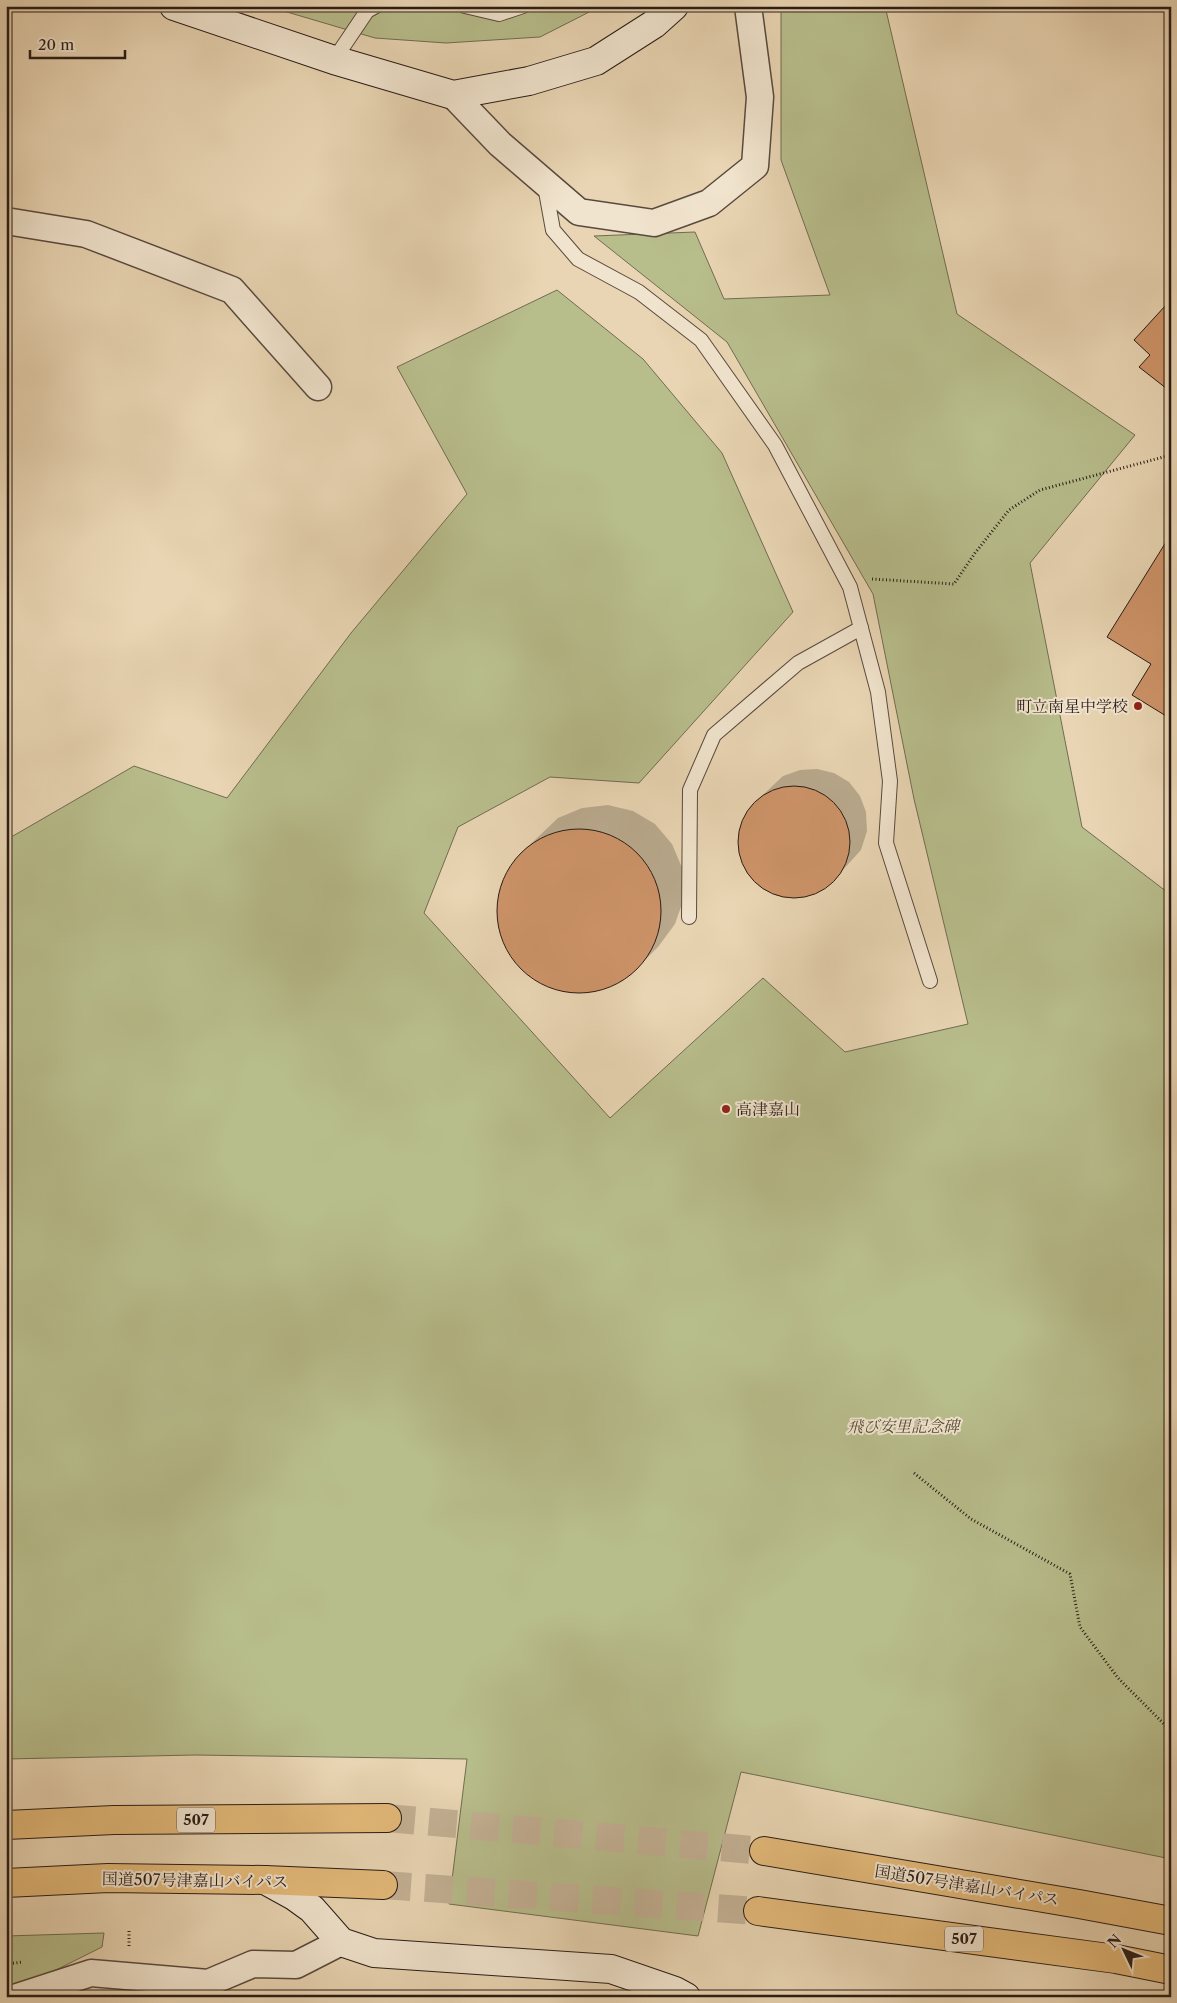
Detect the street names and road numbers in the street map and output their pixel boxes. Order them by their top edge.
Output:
road number: 507 [177,1808,215,1832]
street label: 国道507号津嘉山バイパス [873,1861,1061,1909]
street label: 国道507号津嘉山バイパス [102,1868,288,1892]
road number: 507 [945,1926,983,1952]

